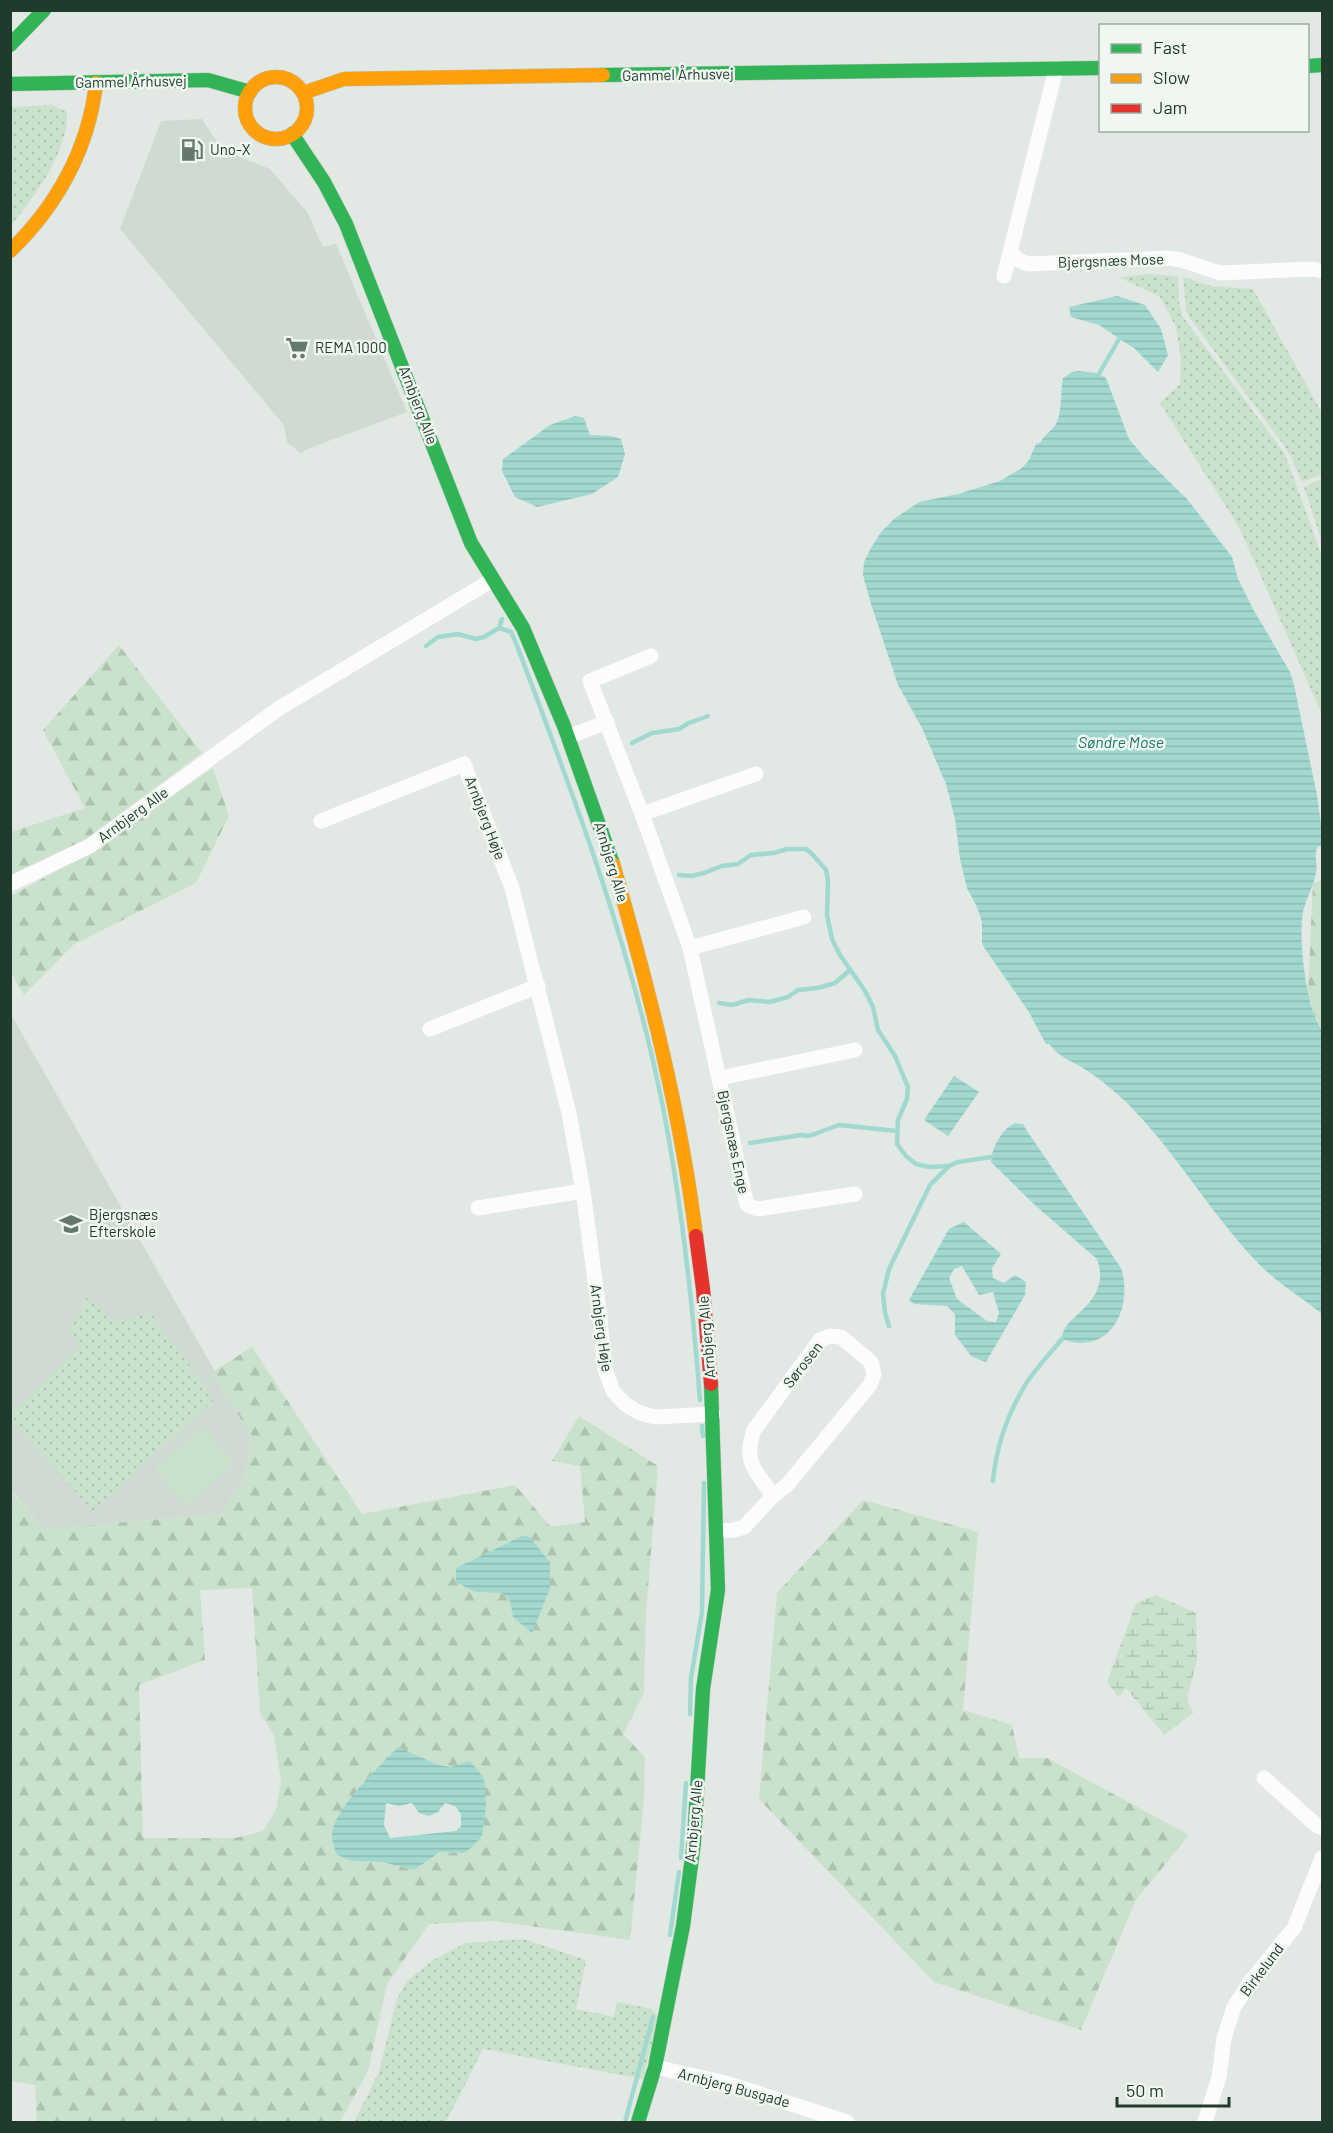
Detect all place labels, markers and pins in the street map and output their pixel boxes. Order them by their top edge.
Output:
fuel station icon: Uno-X [179,137,205,163]
place label: Uno-X [210,140,251,158]
supermarket icon: REMA 1000 [284,335,310,361]
place label: REMA 1000 [315,338,387,356]
place label: Bjergsnæs Efterskole [89,1205,158,1240]
school or university icon: Bjergsnæs Efterskole [58,1211,84,1237]

